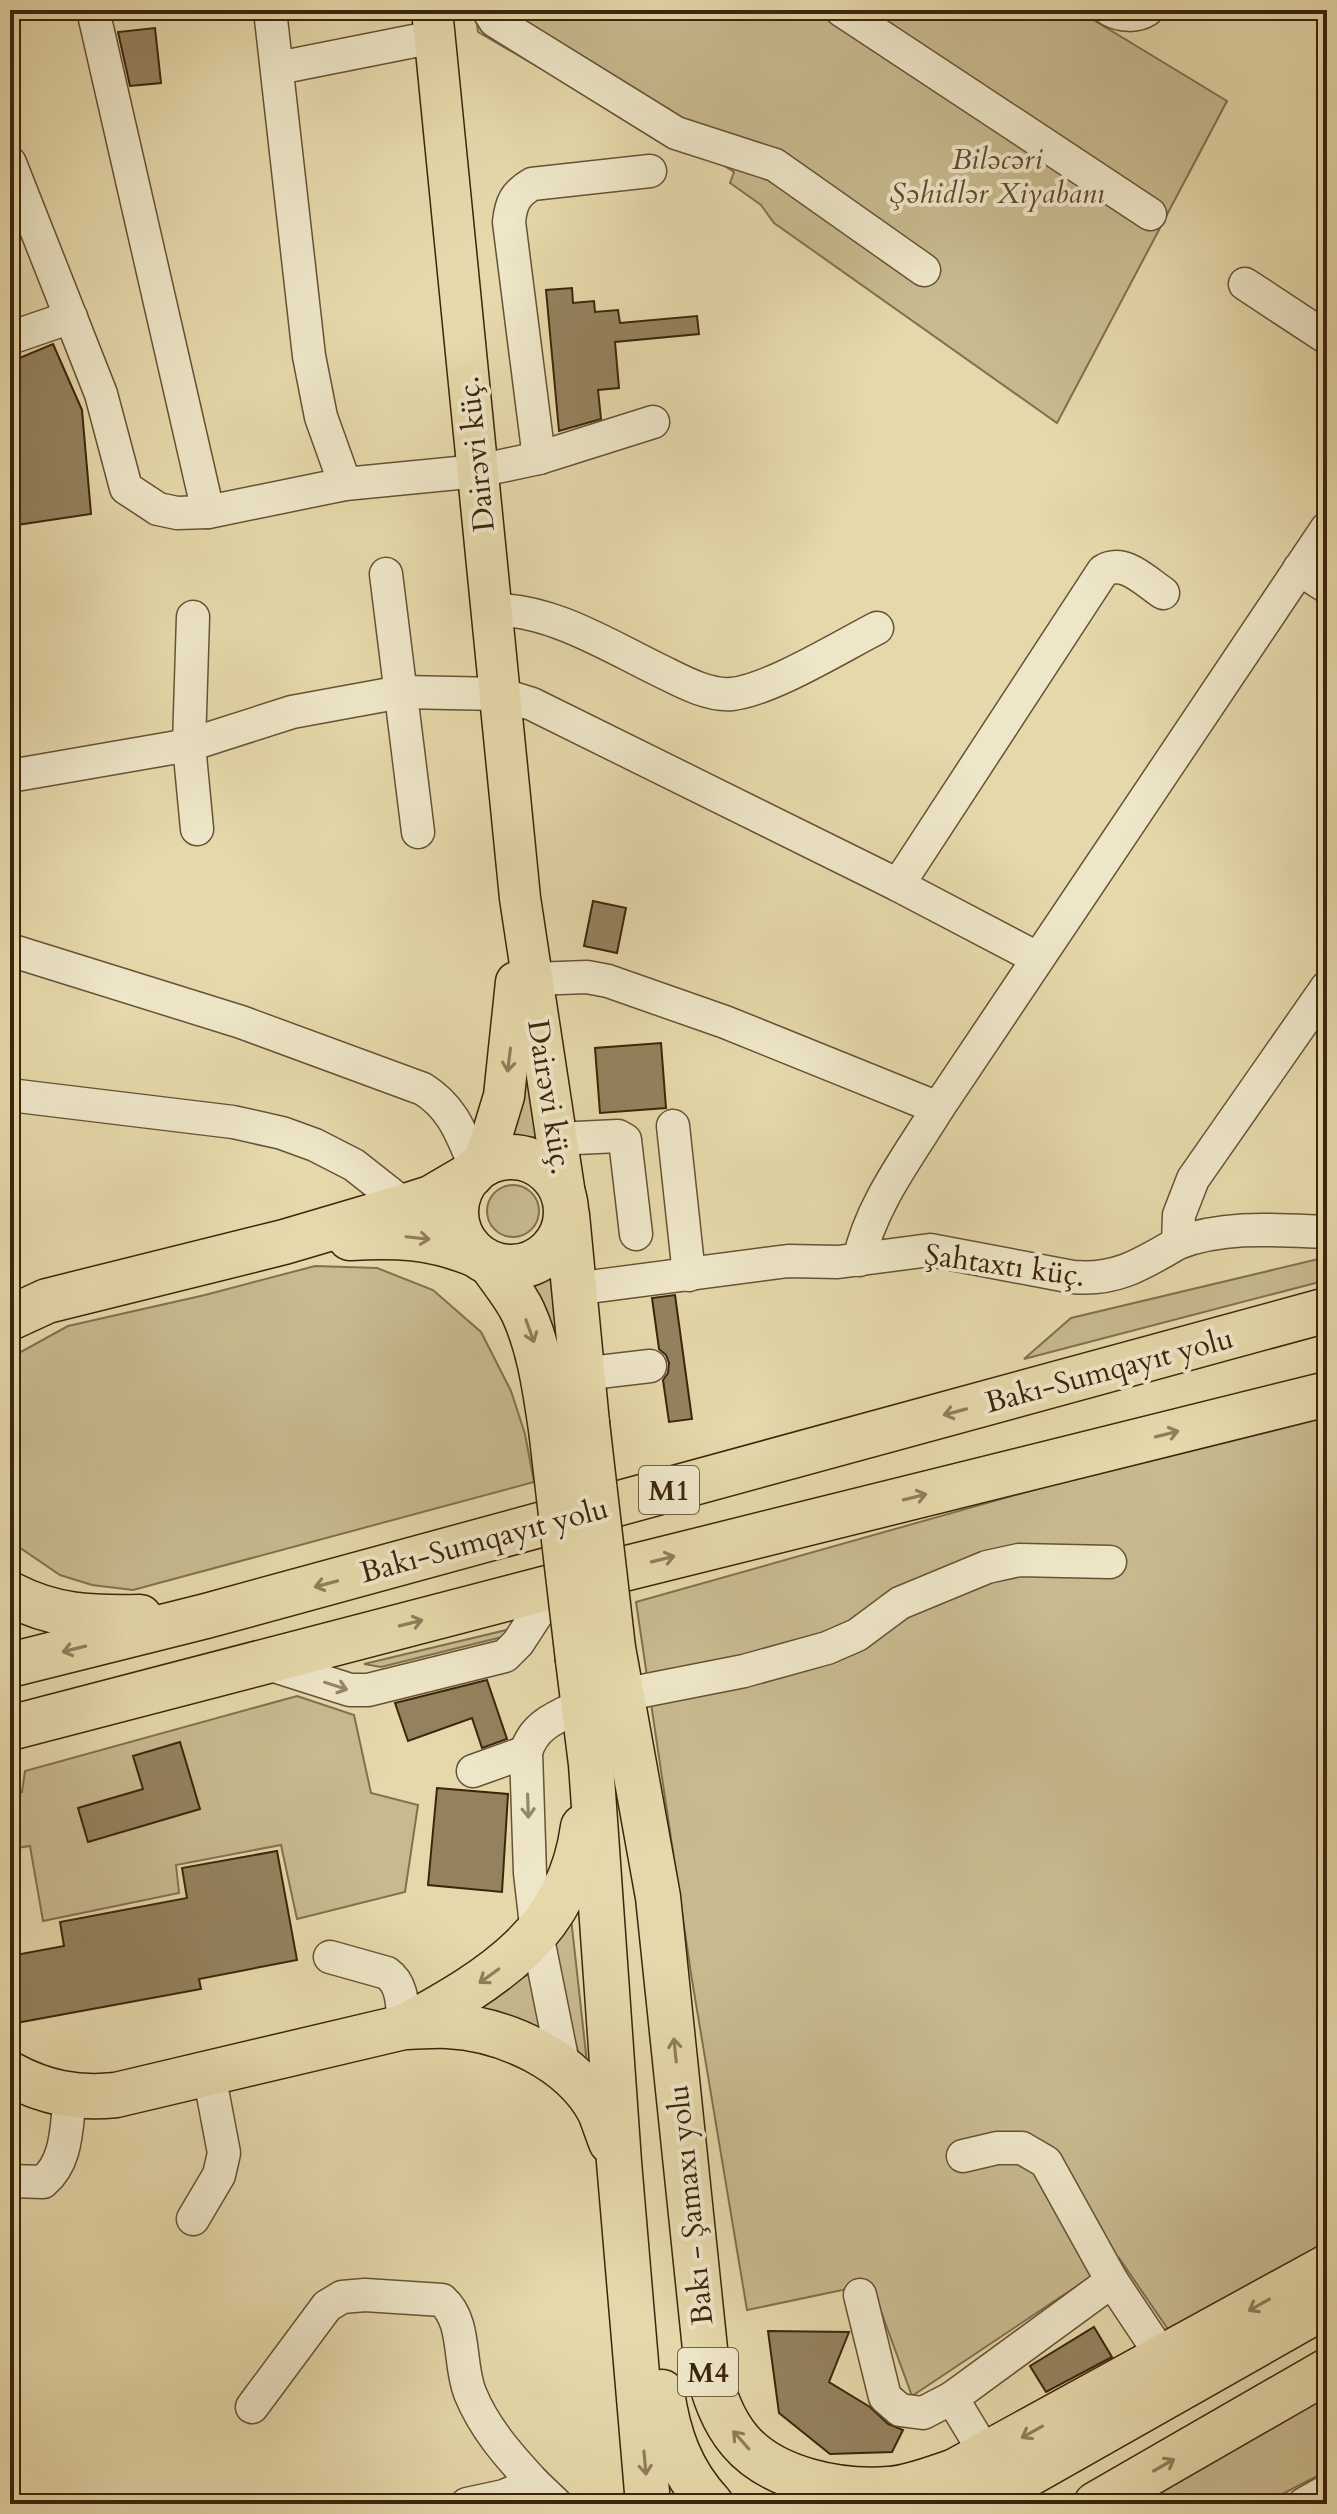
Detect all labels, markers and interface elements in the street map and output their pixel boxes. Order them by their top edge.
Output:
park label: Biləcəri Şəhidlər Xiyabanı [889,139,1105,214]
street label: Dairəvi küç. [448,374,505,534]
street label: Dairəvi küç. [517,1017,582,1177]
one-way arrow [501,1047,516,1072]
one-way arrow [404,1231,431,1246]
street label: Şahtaxtı küç. [922,1234,1088,1297]
street label: Bakı-Sumqayıt yolu [981,1318,1238,1423]
one-way arrow [524,1319,538,1343]
one-way arrow [942,1405,968,1420]
one-way arrow [1154,1425,1180,1440]
road number: M1 [639,1466,699,1514]
street label: Bakı-Sumqayıt yolu [356,1488,613,1593]
one-way arrow [902,1488,927,1503]
one-way arrow [649,1551,675,1566]
one-way arrow [313,1577,339,1592]
one-way arrow [397,1615,423,1630]
one-way arrow [62,1642,87,1657]
one-way arrow [323,1679,349,1694]
one-way arrow [520,1792,535,1819]
one-way arrow [479,1968,500,1985]
one-way arrow [667,2037,682,2064]
street label: Bakı - Şamaxı yolu [658,2083,723,2327]
one-way arrow [1248,2298,1271,2314]
road number: M4 [678,2348,738,2396]
one-way arrow [1020,2424,1044,2440]
one-way arrow [732,2430,750,2450]
one-way arrow [638,2449,653,2476]
one-way arrow [1152,2457,1175,2473]

